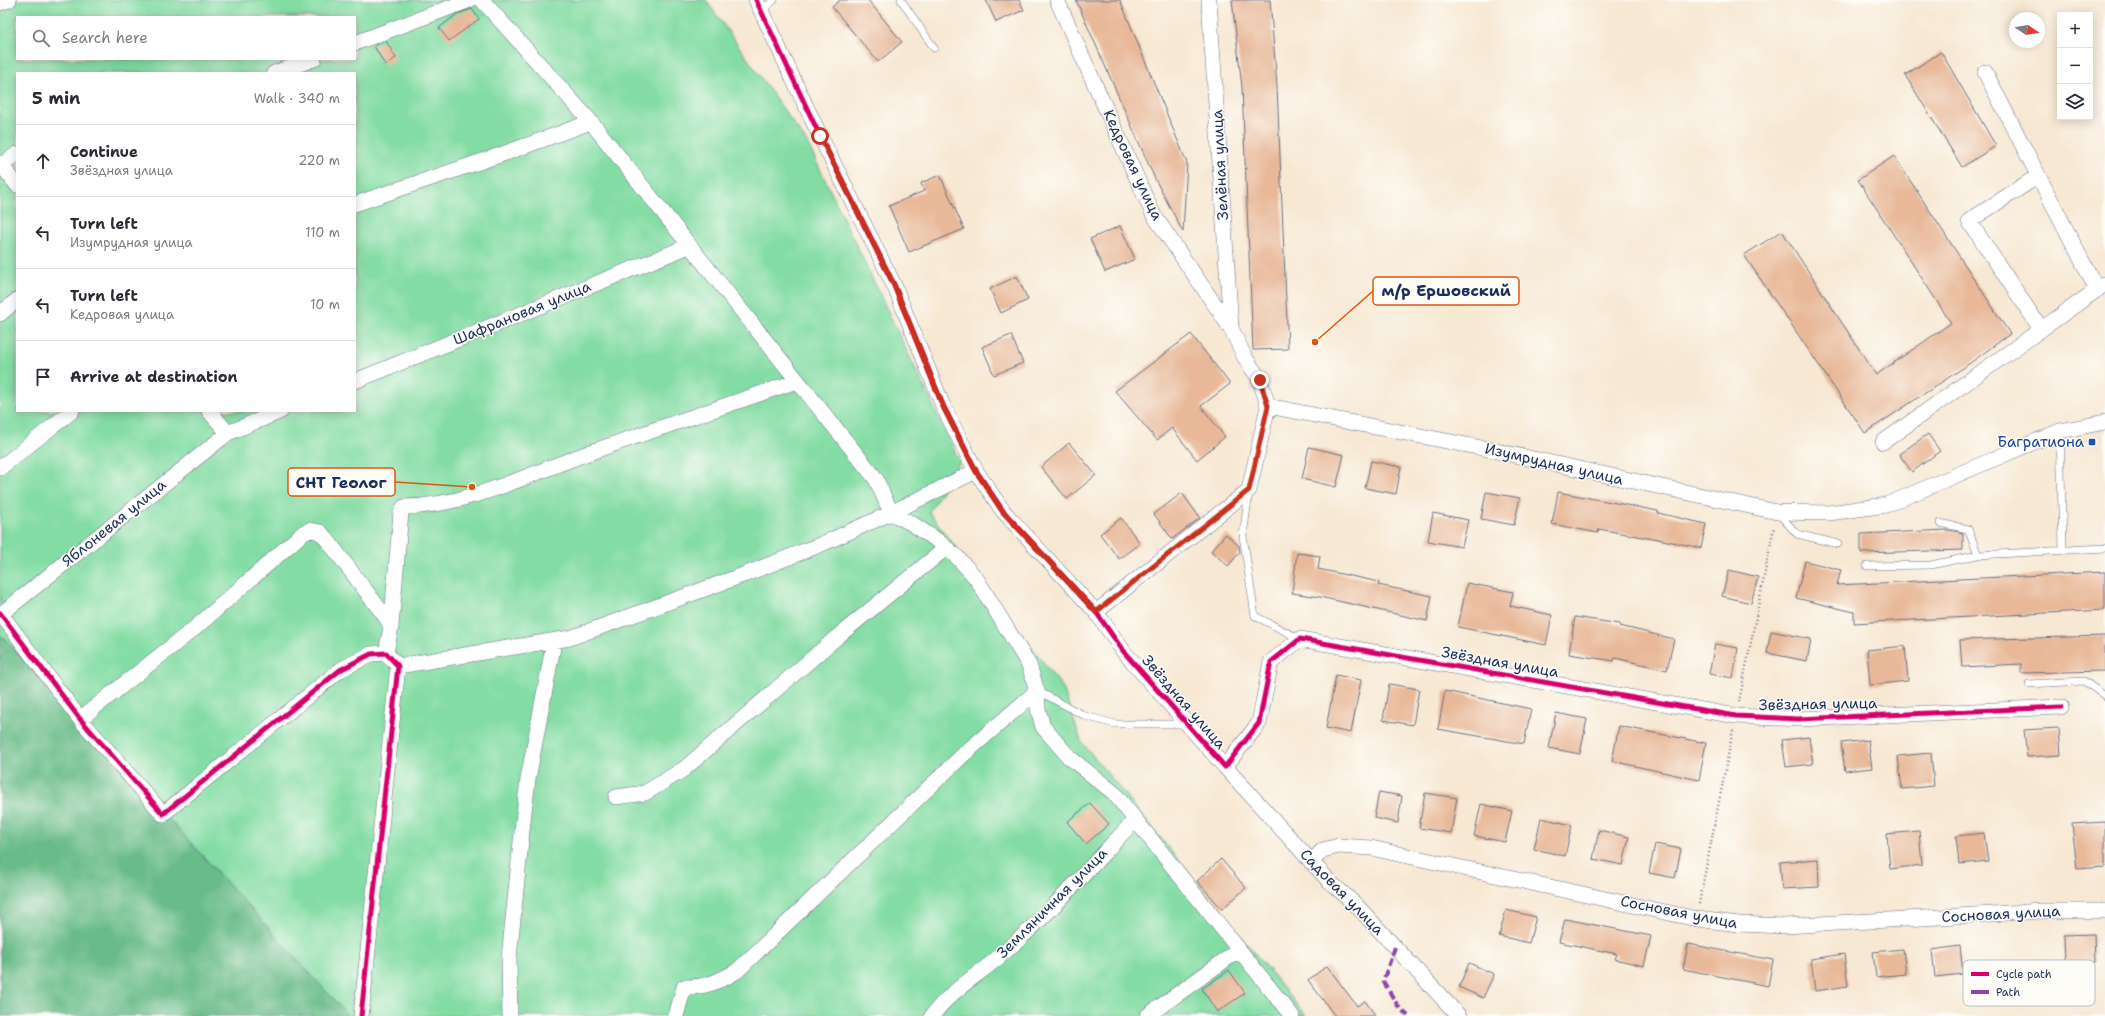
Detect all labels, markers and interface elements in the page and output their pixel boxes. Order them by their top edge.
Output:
north arrow [2009,12,2045,48]
map controls [2057,12,2093,120]
button: + [2057,12,2093,48]
search box [16,16,356,60]
icon: search [30,27,52,49]
text: Search here [62,28,148,48]
button: − [2057,48,2093,84]
button: layers [2057,84,2093,120]
text: 5 min [32,87,80,109]
text: Walk · 340 m [254,90,340,107]
street label: Кедровая улица [1099,106,1168,224]
street label: Зелёная улица [1207,109,1233,221]
route start [811,127,829,145]
text: Continue [70,142,138,162]
icon: ahead [32,150,54,172]
text: 220 m [298,152,340,169]
text: Звёздная улица [70,162,173,179]
text: Turn left [70,214,138,234]
icon: left [32,222,54,244]
text: 110 m [305,224,340,241]
text: Изумрудная улица [70,234,193,251]
street label: Шафрановая улица [450,276,594,350]
callout: м/р Ершовский [1373,277,1519,305]
text: м/р Ершовский [1381,280,1511,301]
text: Turn left [70,286,138,306]
icon: left [32,294,54,316]
text: 10 m [310,296,340,313]
text: Кедровая улица [70,306,174,323]
icon: arrive [32,366,54,388]
text: Arrive at destination [70,367,238,387]
route end [1251,371,1269,389]
place label: Багратиона [1997,432,2085,452]
marker: Багратиона [2087,437,2097,447]
street label: Изумрудная улица [1483,438,1626,490]
callout: СНТ Геолог [288,468,395,496]
text: СНТ Геолог [295,472,387,493]
street label: Яблоневая улица [58,474,171,571]
street label: Звёздная улица [1440,642,1561,682]
street label: Звёздная улица [1137,651,1231,754]
street label: Звёздная улица [1758,693,1878,715]
street label: Земляничная улица [992,843,1112,963]
street label: Садовая улица [1296,845,1389,940]
street label: Сосновая улица [1619,891,1740,933]
street label: Сосновая улица [1941,901,2062,927]
legend [1963,960,2095,1006]
text: Cycle path [1996,967,2052,982]
text: Path [1996,985,2020,1000]

